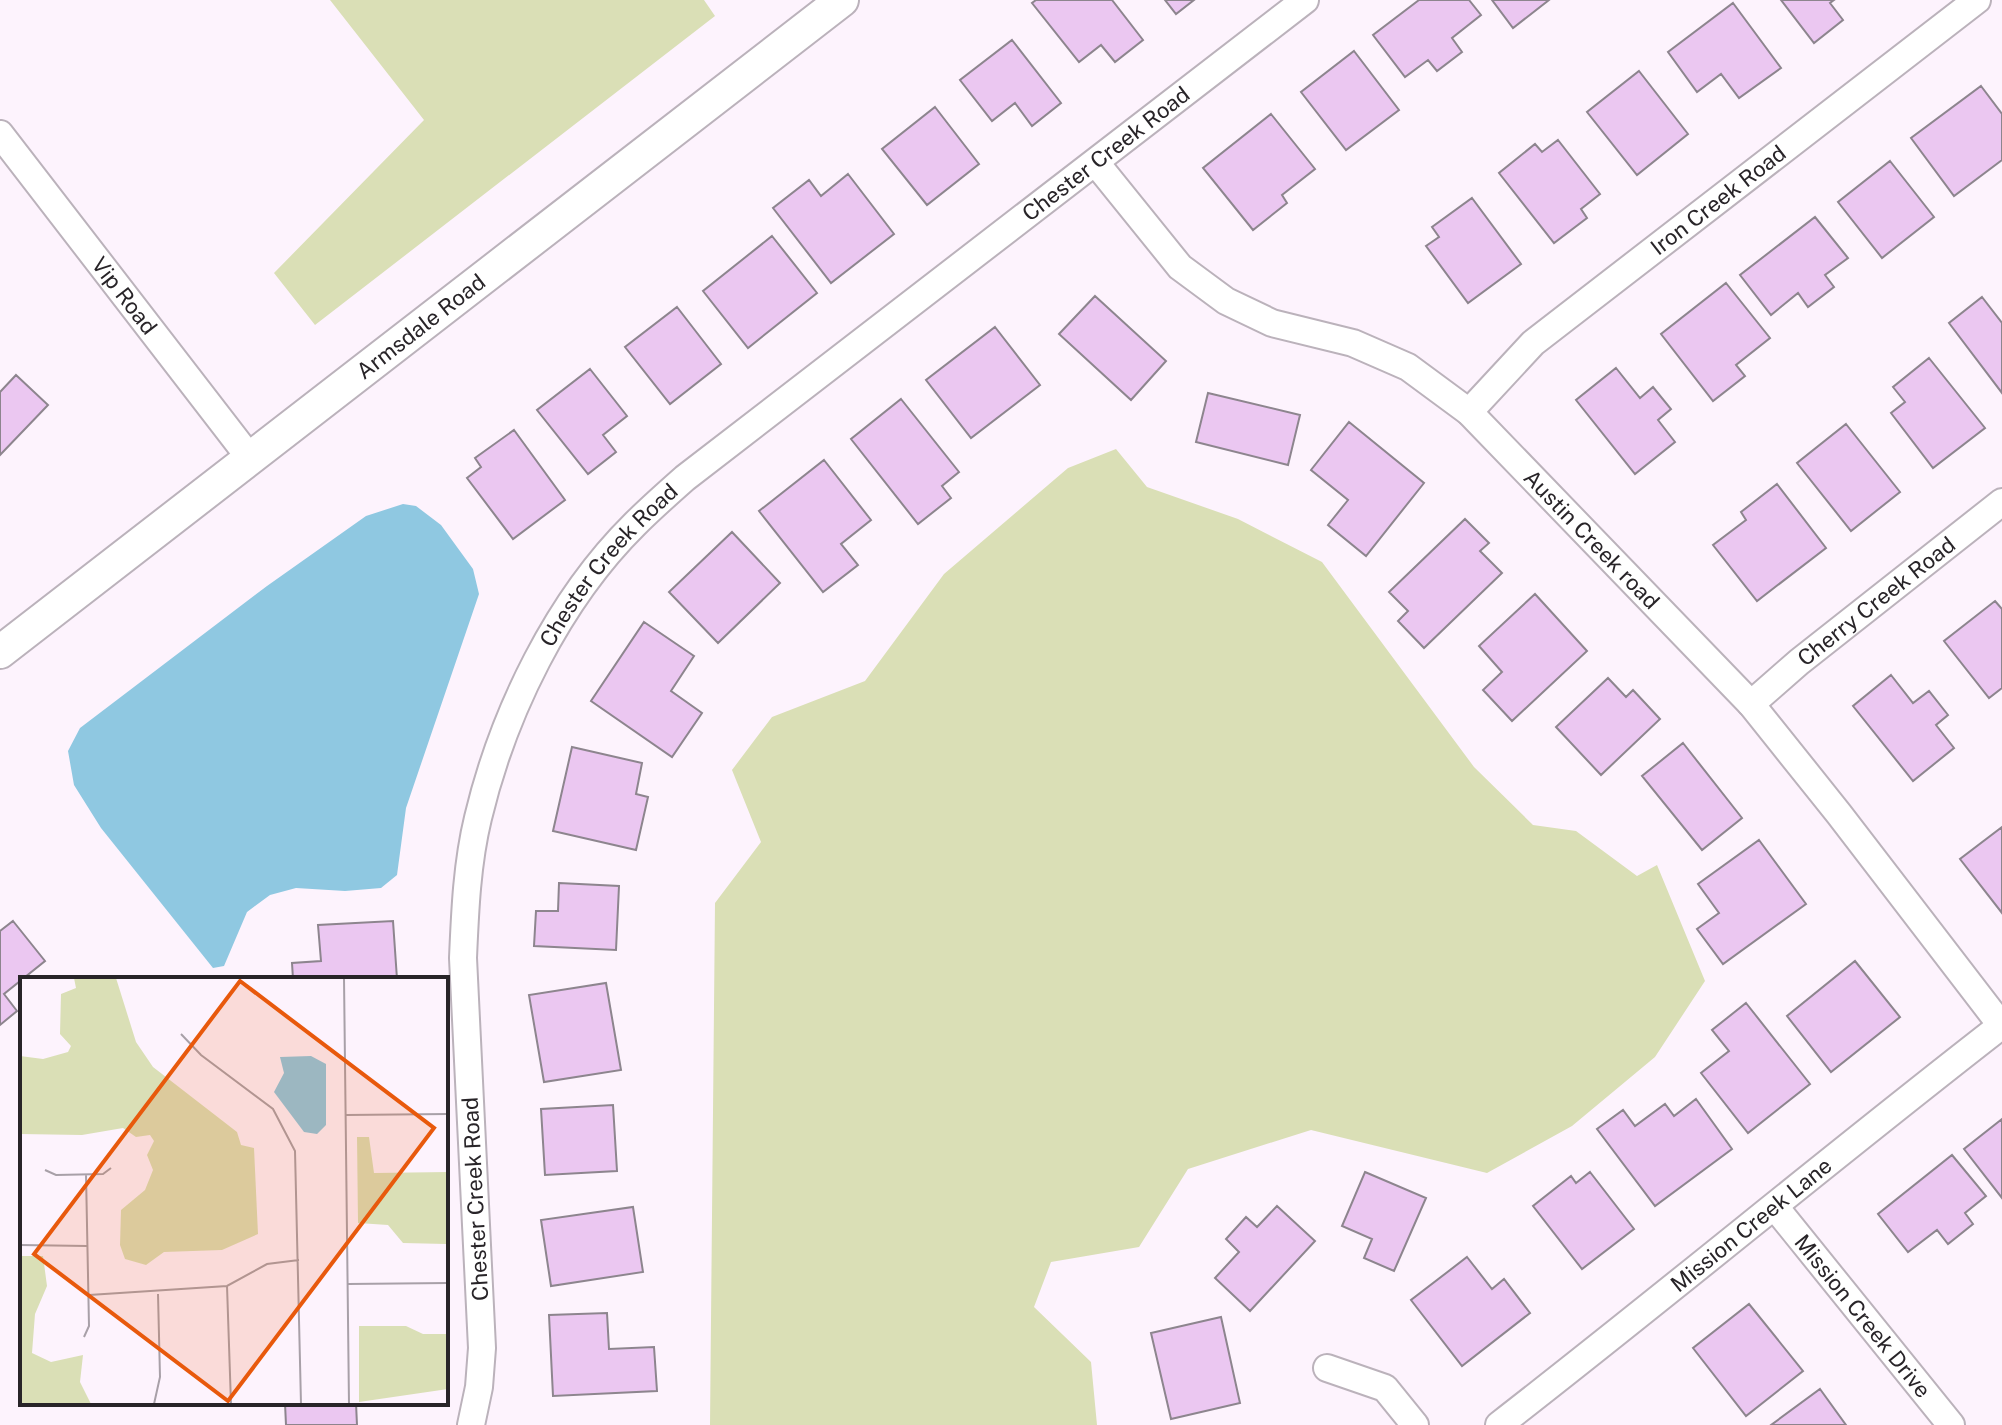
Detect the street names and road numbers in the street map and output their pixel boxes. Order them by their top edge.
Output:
street label: Chester Creek Road [1017,81,1195,226]
street label: Iron Creek Road [1645,140,1791,260]
street label: Vip Road [87,252,163,339]
street label: Armsdale Road [351,268,490,384]
street label: Austin Creek road [1519,464,1665,614]
street label: Chester Creek Road [534,478,683,651]
street label: Cherry Creek Road [1792,531,1960,671]
street label: Chester Creek Road [457,1096,493,1302]
street label: Mission Creek Lane [1665,1152,1837,1297]
street label: Mission Creek Drive [1789,1229,1937,1403]

